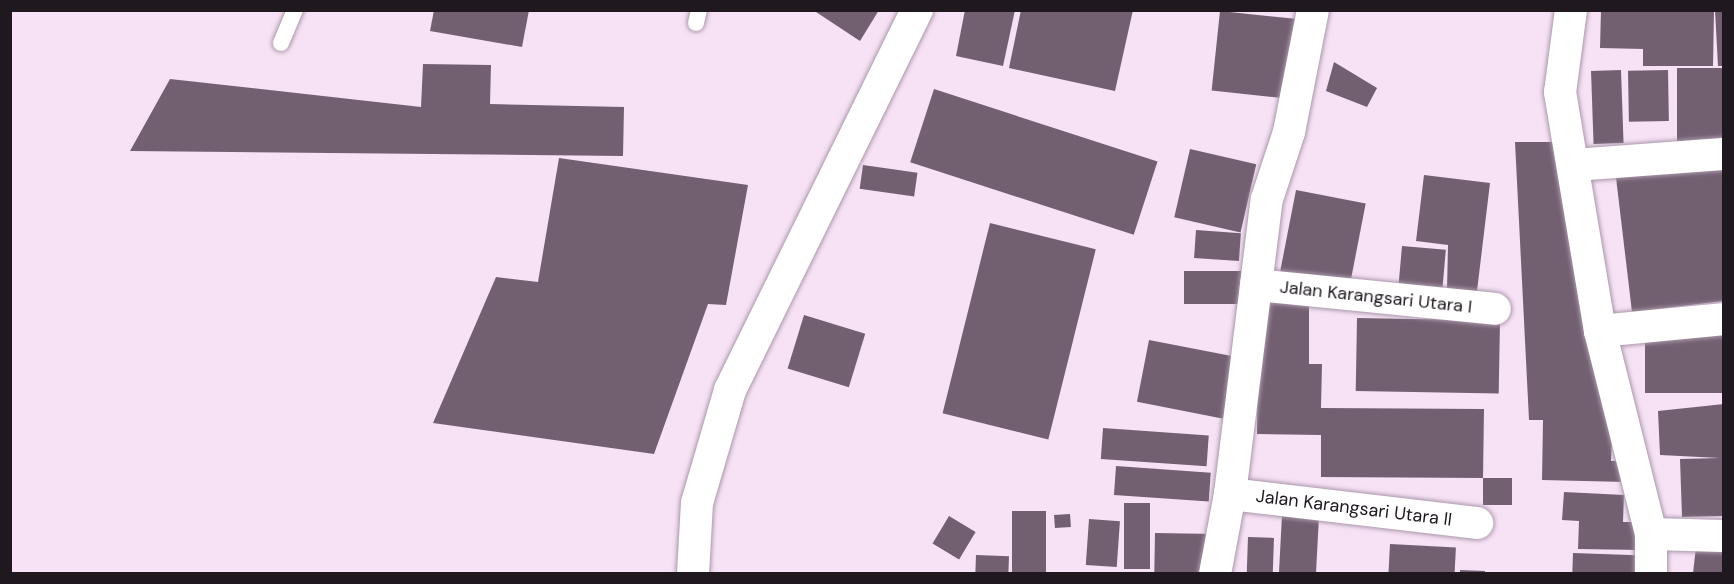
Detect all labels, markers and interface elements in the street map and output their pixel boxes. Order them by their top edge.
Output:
street label: Jalan Karangsari Utara I [1279,276,1473,318]
street label: Jalan Karangsari Utara II [1255,485,1453,531]

